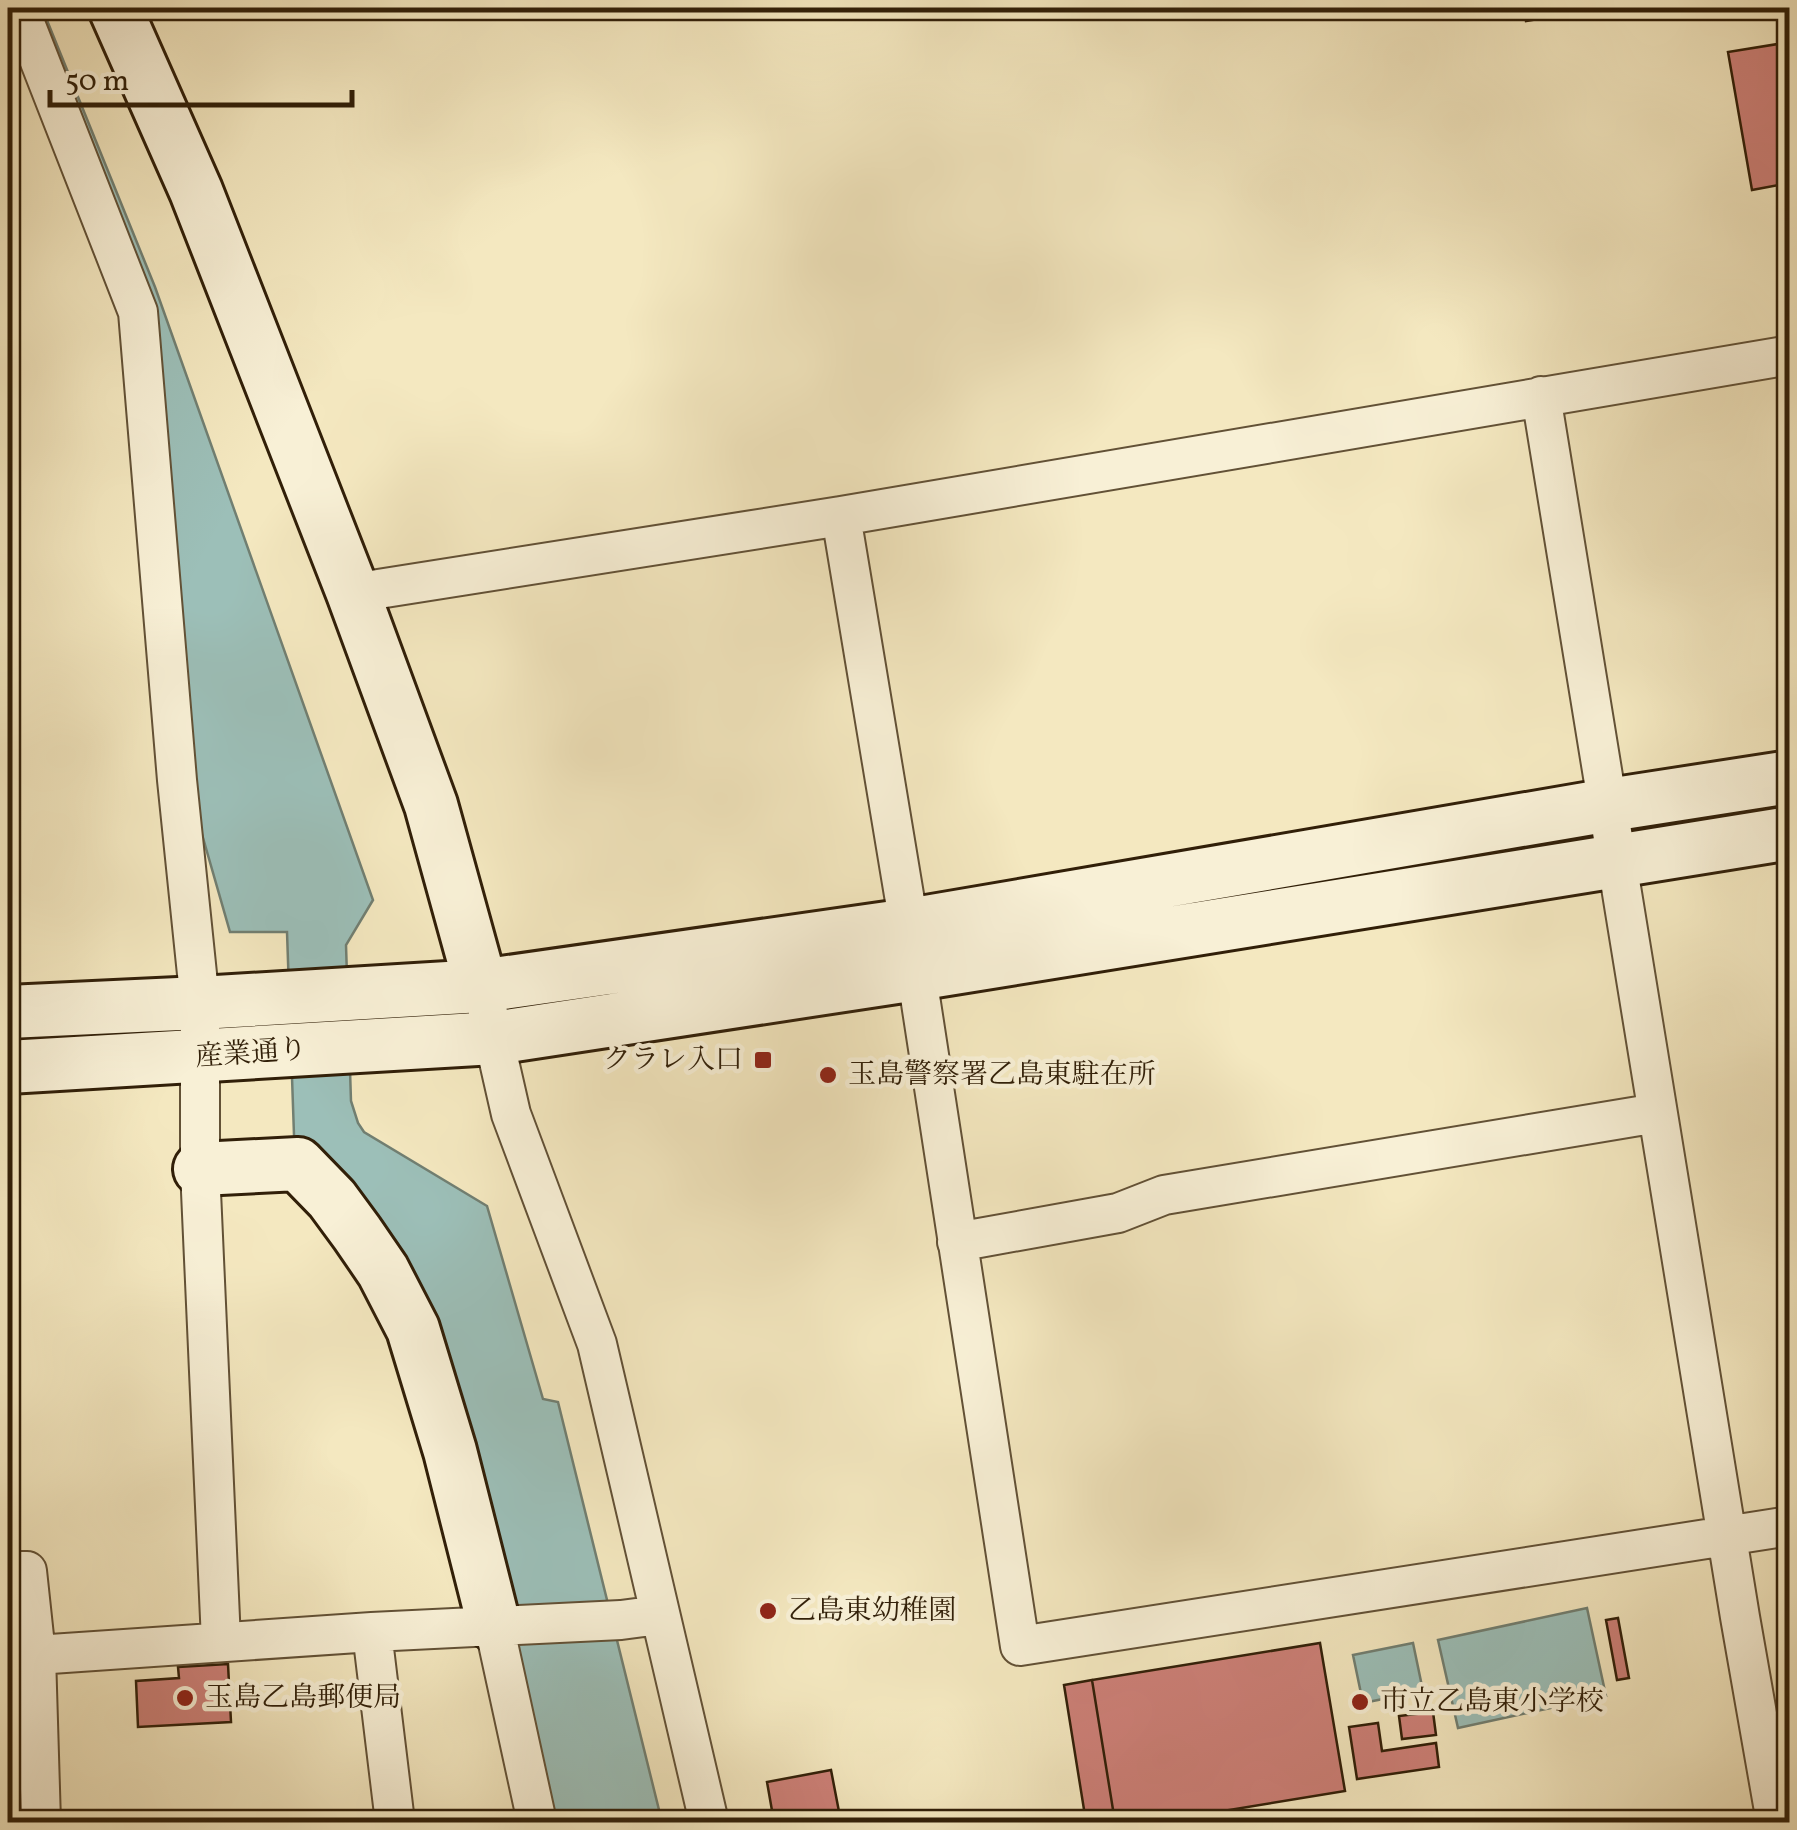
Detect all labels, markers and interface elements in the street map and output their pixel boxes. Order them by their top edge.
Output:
scale bar [50,45,352,107]
text: 50 m [65,61,129,103]
street label: 産業通り [194,1031,308,1077]
place label: クラレ入口 [603,1041,743,1080]
marker: クラレ入口 [752,1049,774,1071]
place label: 玉島警察署乙島東駐在所 [848,1056,1156,1095]
marker: 玉島警察署乙島東駐在所 [817,1064,839,1086]
place label: 乙島東幼稚園 [788,1592,956,1631]
marker: 乙島東幼稚園 [757,1600,779,1622]
place label: 玉島乙島郵便局 [205,1679,401,1718]
place label: 市立乙島東小学校 [1380,1683,1604,1722]
marker: 玉島乙島郵便局 [174,1687,196,1709]
marker: 市立乙島東小学校 [1349,1691,1371,1713]

